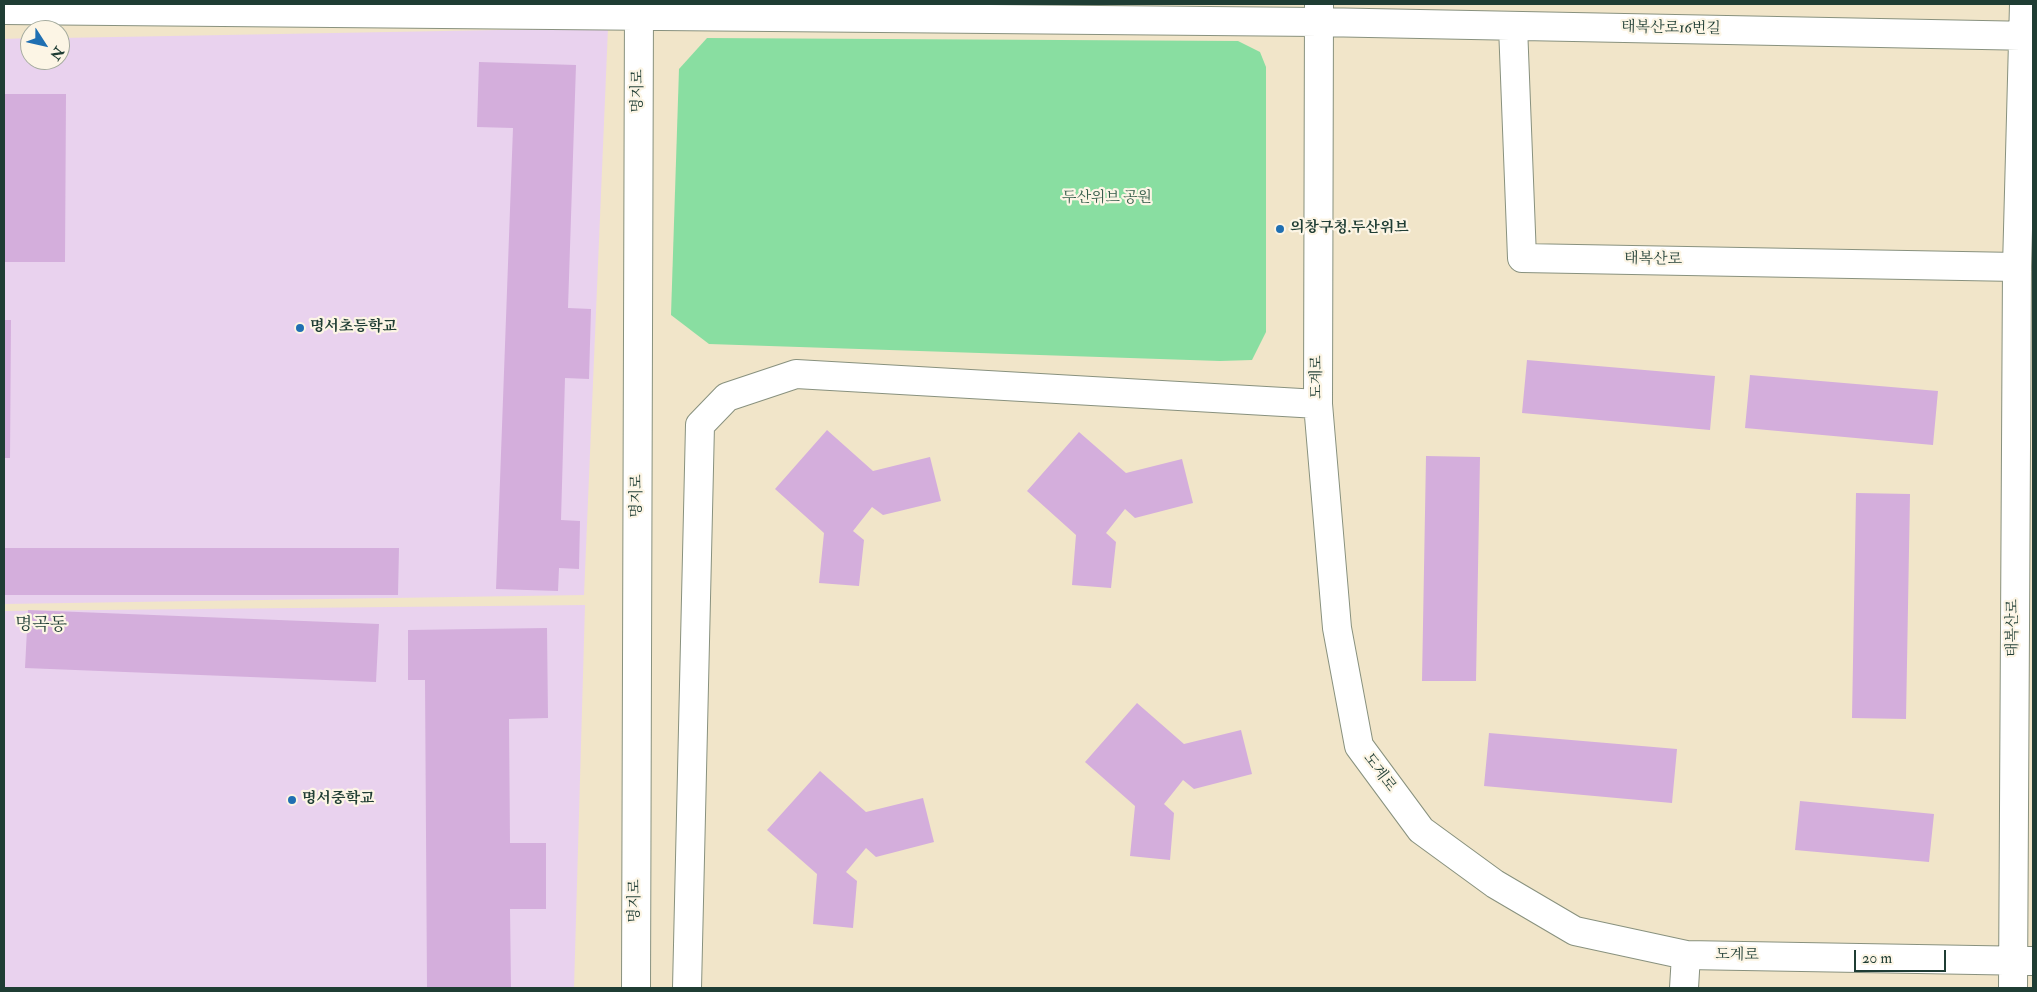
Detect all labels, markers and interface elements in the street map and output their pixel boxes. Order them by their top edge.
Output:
street label: 태복산로16번길 [1621,19,1721,39]
north arrow [20,20,70,70]
text: N [46,43,67,63]
street label: 명지로 [630,69,648,113]
park label: 두산위브 공원 [1062,190,1152,208]
place label: 의창구청.두산위브 [1290,220,1409,238]
marker: 의창구청.두산위브 [1274,223,1286,235]
street label: 태복산로 [1624,250,1682,270]
place label: 명서초등학교 [310,319,397,337]
marker: 명서초등학교 [294,322,306,334]
street label: 도계로 [1309,355,1327,399]
street label: 명지로 [629,474,647,518]
street label: 태복산로 [2005,599,2023,657]
district label: 명곡동 [15,615,67,637]
street label: 도계로 [1359,750,1399,796]
place label: 명서중학교 [302,791,374,809]
marker: 명서중학교 [286,794,298,806]
street label: 명지로 [627,879,645,923]
scale bar [1857,940,1950,972]
street label: 도계로 [1715,947,1759,965]
text: 20 m [1862,949,1892,968]

